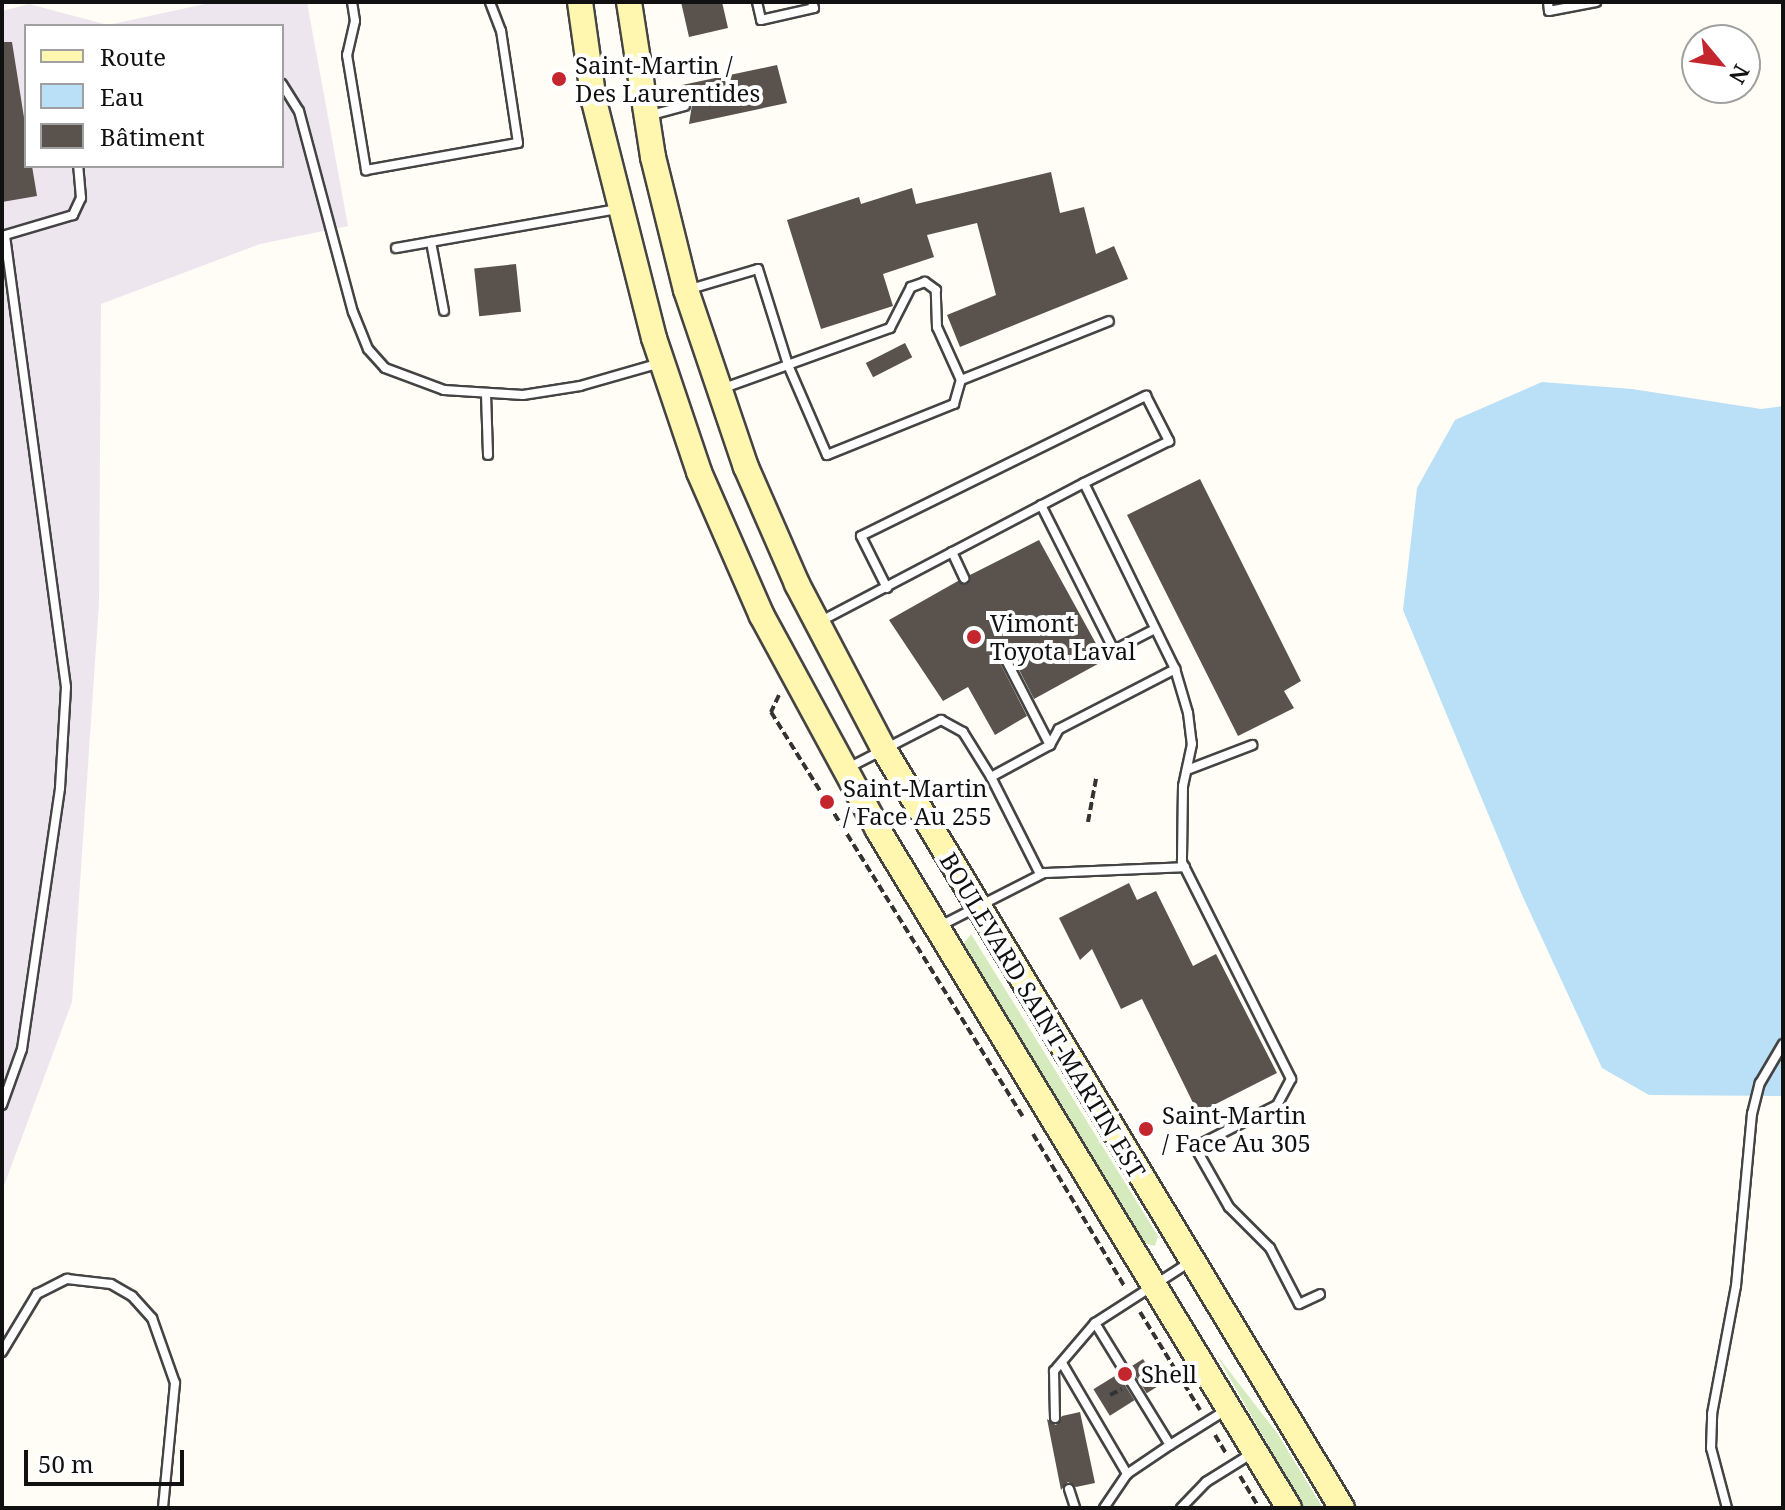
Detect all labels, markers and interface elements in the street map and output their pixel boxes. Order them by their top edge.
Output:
legend [24,24,284,168]
north arrow [1681,24,1761,104]
text: Route [100,40,166,73]
place label: Saint-Martin / Des Laurentides [575,51,760,107]
text: N [1723,60,1758,90]
marker: Saint-Martin / Des Laurentides [550,70,568,88]
text: Eau [100,80,144,113]
text: Bâtiment [100,120,205,153]
place label: Vimont Toyota Laval [990,609,1136,665]
marker: Vimont Toyota Laval [965,628,983,646]
place label: Saint-Martin / Face Au 255 [843,774,992,830]
marker: Saint-Martin / Face Au 255 [818,793,836,811]
street label: BOULEVARD SAINT-MARTIN EST [934,847,1152,1183]
place label: Saint-Martin / Face Au 305 [1162,1101,1311,1157]
marker: Saint-Martin / Face Au 305 [1137,1120,1155,1138]
place label: Shell [1141,1360,1197,1388]
marker: Shell [1116,1365,1134,1383]
scale bar [28,1434,188,1484]
text: 50 m [38,1447,94,1480]

